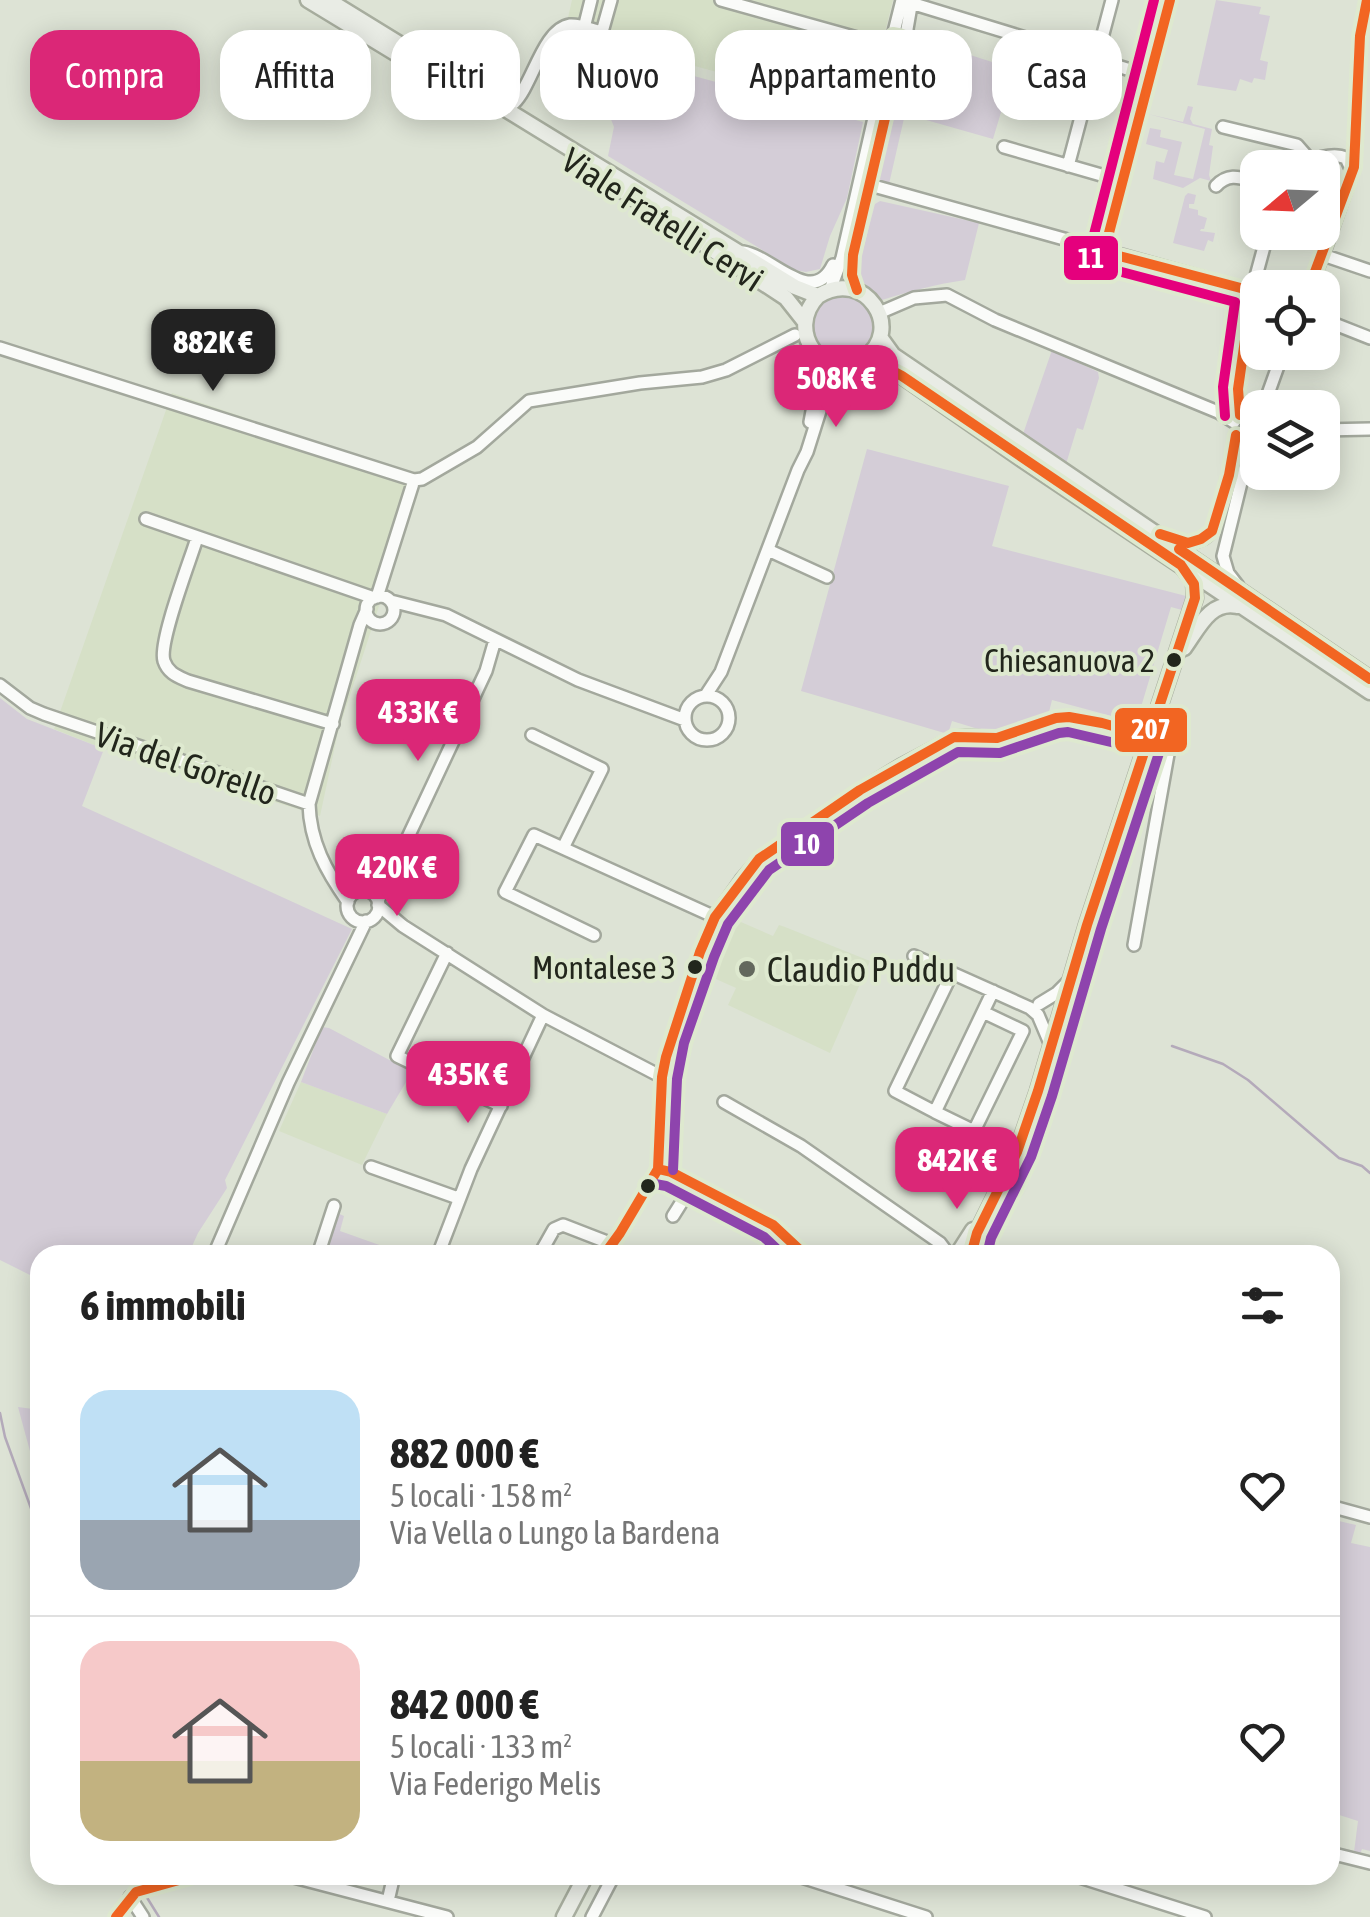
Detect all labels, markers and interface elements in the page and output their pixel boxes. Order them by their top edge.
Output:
chip: Compra [30,30,200,120]
chip: Affitta [220,30,371,120]
chip: Filtri [391,30,520,120]
chip: Nuovo [540,30,695,120]
chip: Appartamento [715,30,972,120]
chip: Casa [992,30,1122,120]
street label: Viale Fratelli Cervi [555,139,771,299]
north arrow [1240,150,1340,250]
map controls [1240,150,1340,490]
line badge: 11 [1062,234,1120,282]
text: 11 [1078,242,1104,274]
button: locate [1240,270,1340,370]
pin: 882K € [132,309,294,394]
text: 882K € [173,323,253,360]
pin: 508K € [755,345,917,430]
text: 508K € [796,359,876,396]
button: layers [1240,390,1340,490]
place label: Chiesanuova 2 [984,642,1155,679]
marker: Chiesanuova 2 [1164,650,1184,670]
pin: 433K € [337,679,499,764]
text: 433K € [378,693,458,730]
line badge: 207 [1113,706,1189,754]
street label: Via del Gorello [90,713,282,813]
text: 207 [1131,713,1171,745]
line badge: 10 [779,820,836,868]
text: 10 [794,828,820,860]
pin: 420K € [316,834,478,919]
text: 420K € [357,848,437,885]
place label: Montalese 3 [532,949,676,986]
place label: Claudio Puddu [767,949,955,989]
marker: Montalese 3 [685,957,705,977]
marker: Claudio Puddu [736,958,758,980]
pin: 435K € [387,1041,549,1126]
text: 435K € [428,1055,508,1092]
pin: 842K € [876,1127,1038,1212]
text: 842K € [917,1141,997,1178]
unlabelled marker [638,1176,658,1196]
icon: filters [1235,1278,1290,1333]
text: 6 immobili [80,1281,246,1329]
text: 882 000 € [390,1429,539,1477]
icon: home [160,1430,280,1550]
icon: heart [1235,1463,1290,1518]
text: 5 locali · 158 m² [390,1477,572,1514]
text: Via Vella o Lungo la Bardena [390,1514,720,1551]
text: 842 000 € [390,1680,539,1728]
icon: home [160,1681,280,1801]
icon: heart [1235,1714,1290,1769]
text: 5 locali · 133 m² [390,1728,572,1765]
text: Via Federigo Melis [390,1765,601,1802]

